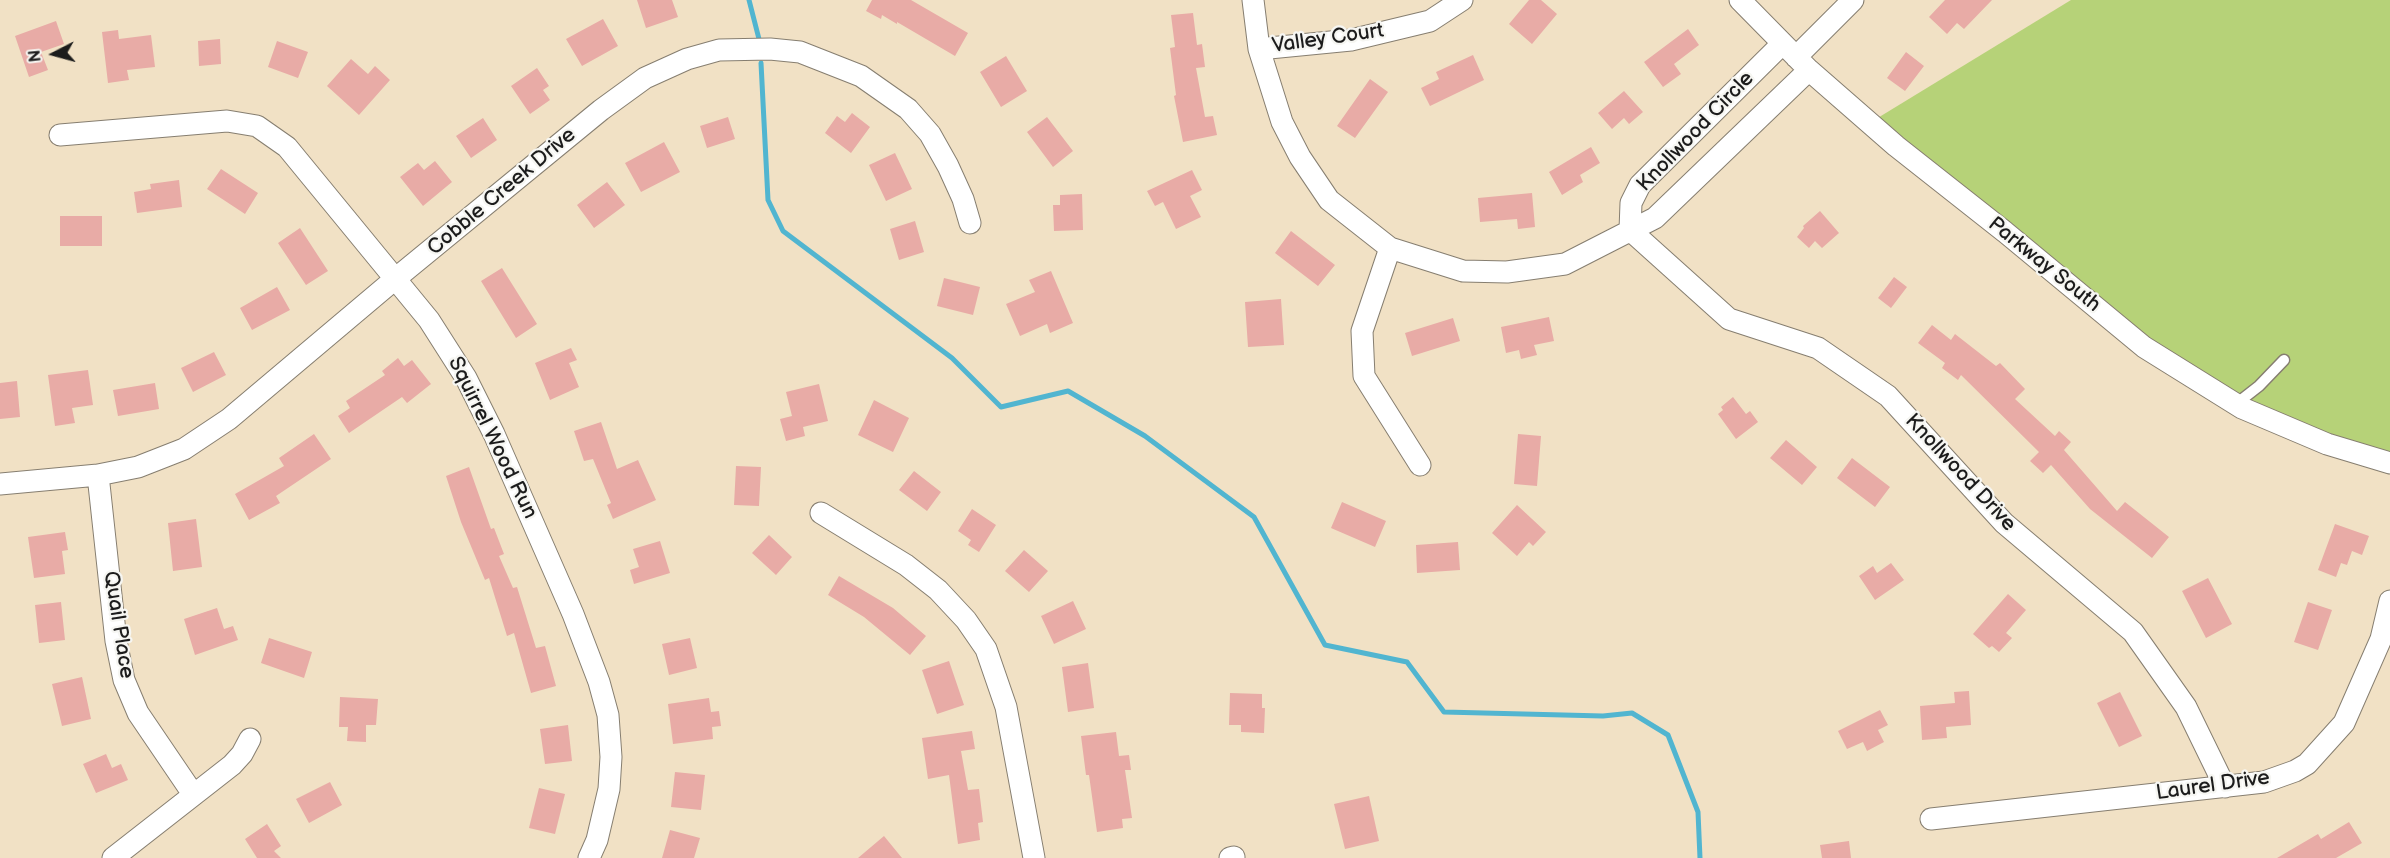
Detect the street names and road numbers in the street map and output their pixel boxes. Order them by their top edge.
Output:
street label: Valley Court [1271,19,1385,59]
street label: Knollwood Circle [1632,67,1760,197]
street label: Cobble Creek Drive [423,123,581,261]
street label: Parkway South [1983,212,2105,318]
street label: Squirrel Wood Run [442,353,542,523]
street label: Knollwood Drive [1899,409,2021,537]
street label: Quail Place [97,569,139,681]
street label: Laurel Drive [2155,766,2271,806]

